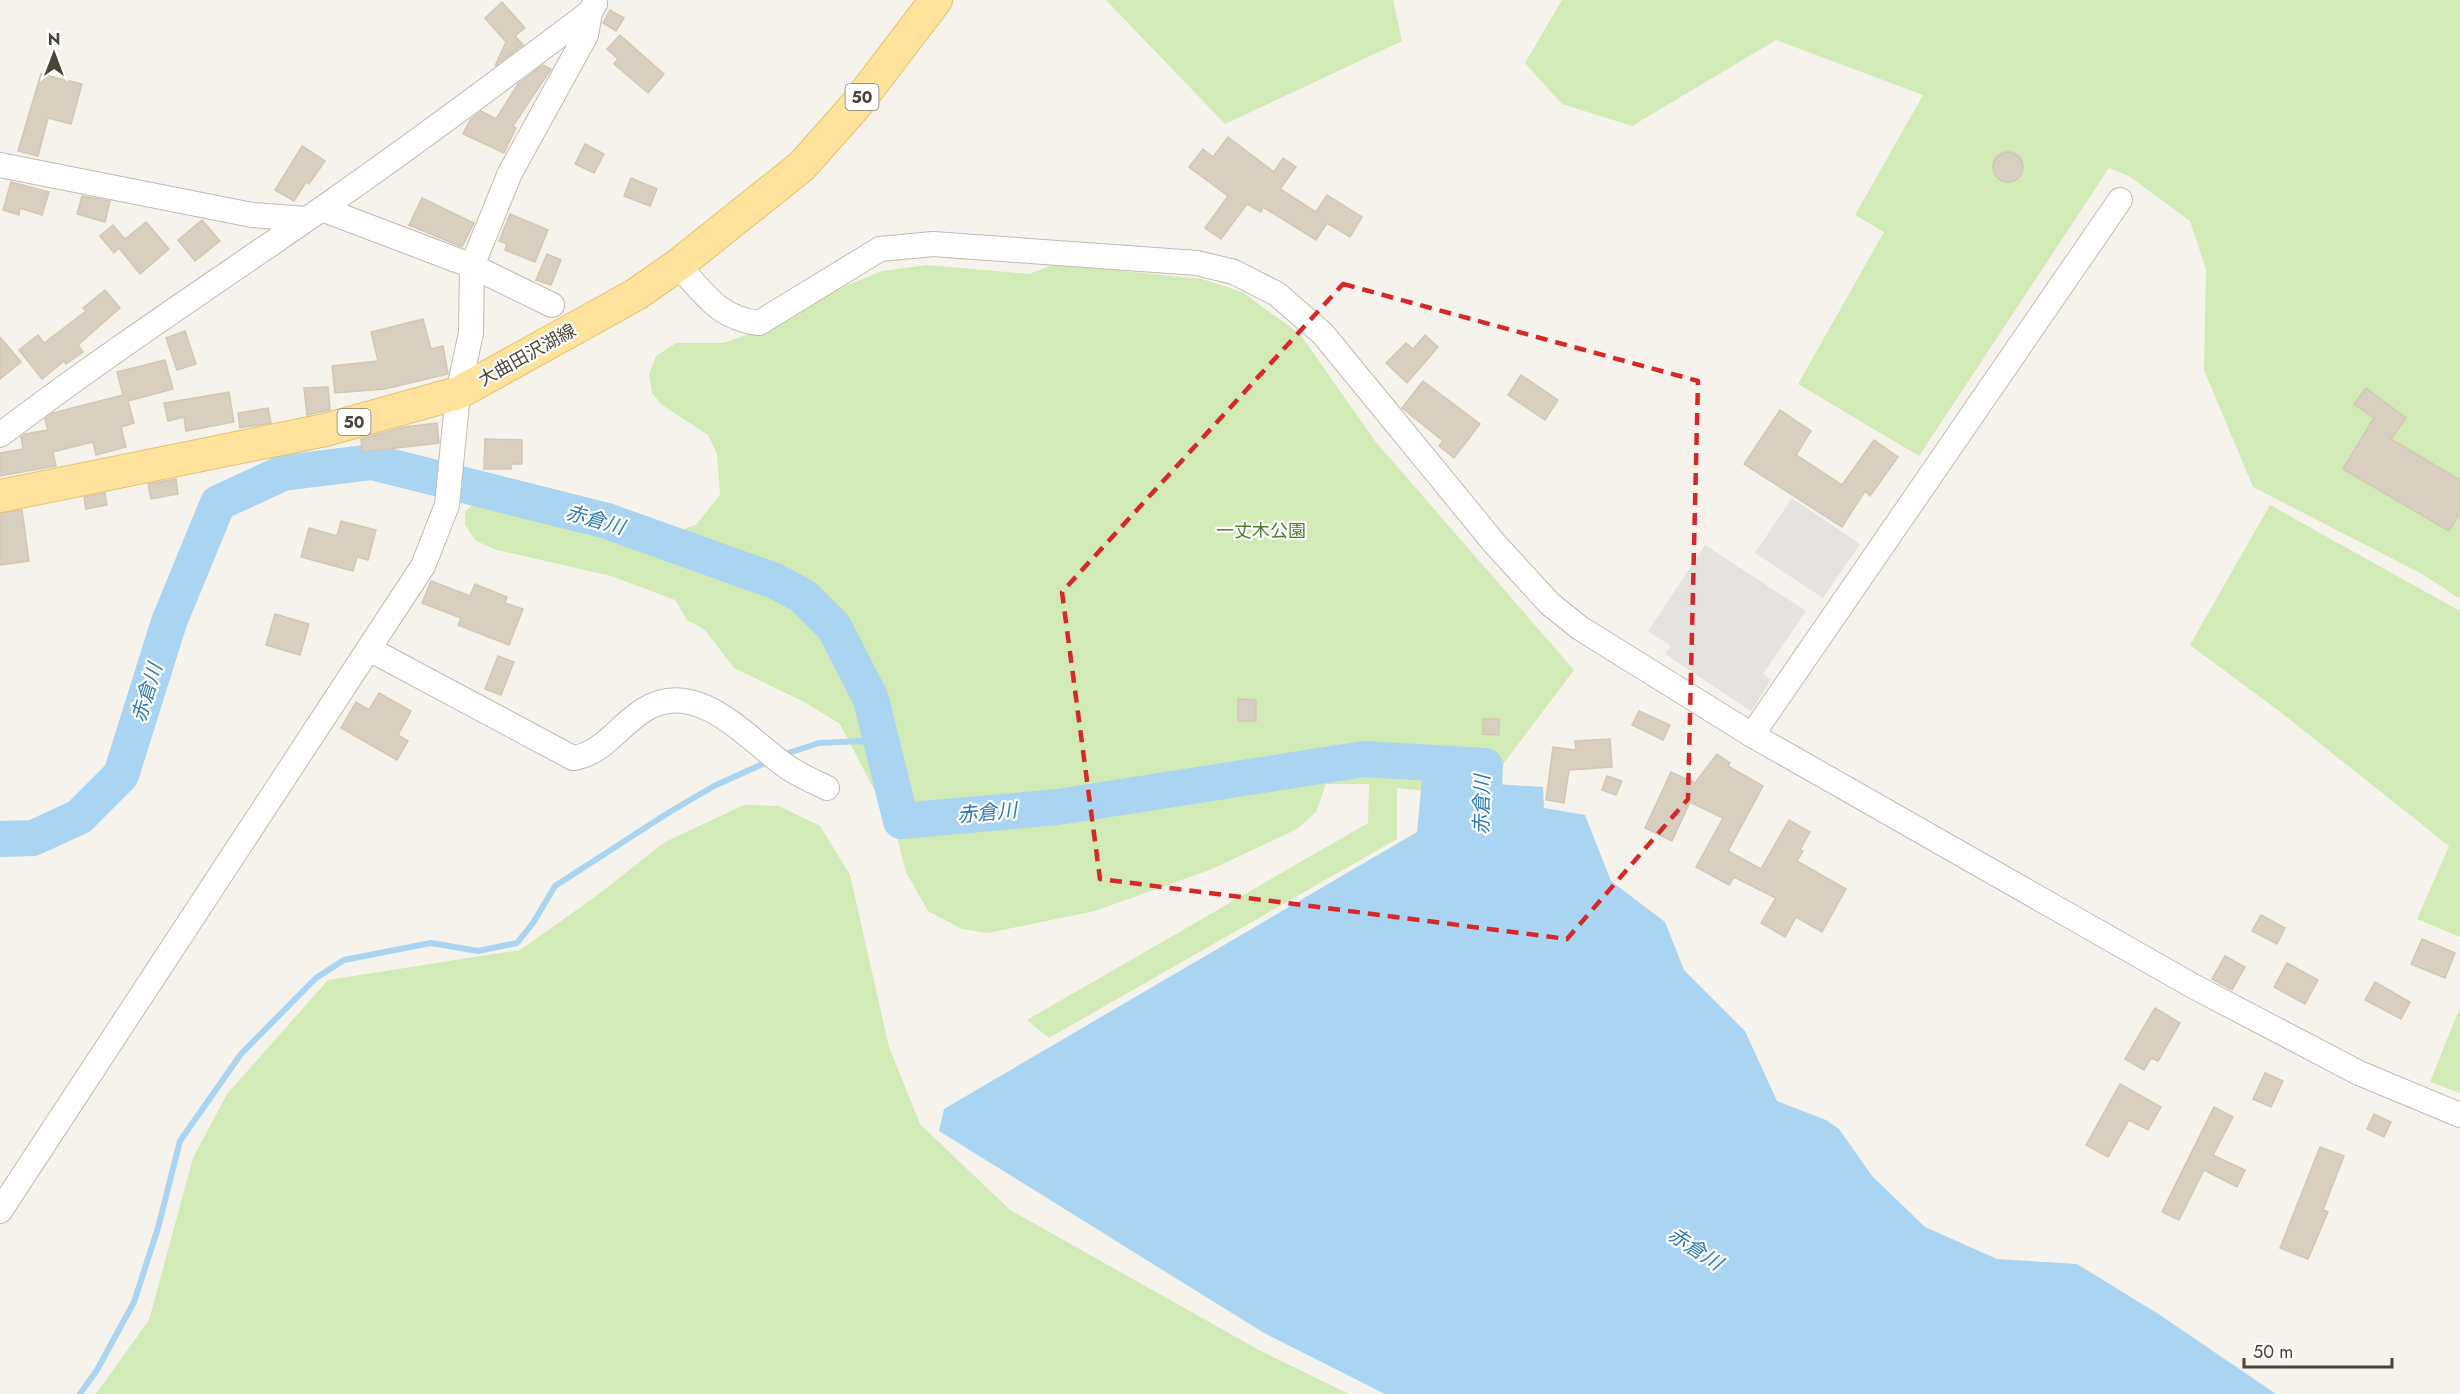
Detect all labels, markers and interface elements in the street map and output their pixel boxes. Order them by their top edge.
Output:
north arrow [24,24,84,84]
text: N [48,28,60,51]
road number: 50 [846,84,878,110]
street label: 大曲田沢湖線 [473,317,581,393]
road number: 50 [338,409,370,435]
water label: 赤倉川 [562,498,630,543]
park label: 一丈木公園 [1216,518,1306,544]
water label: 赤倉川 [124,658,170,726]
water label: 赤倉川 [1467,773,1497,835]
water label: 赤倉川 [956,796,1020,830]
water label: 赤倉川 [1662,1221,1730,1279]
scale bar [2244,1331,2392,1369]
text: 50 m [2253,1339,2293,1365]

